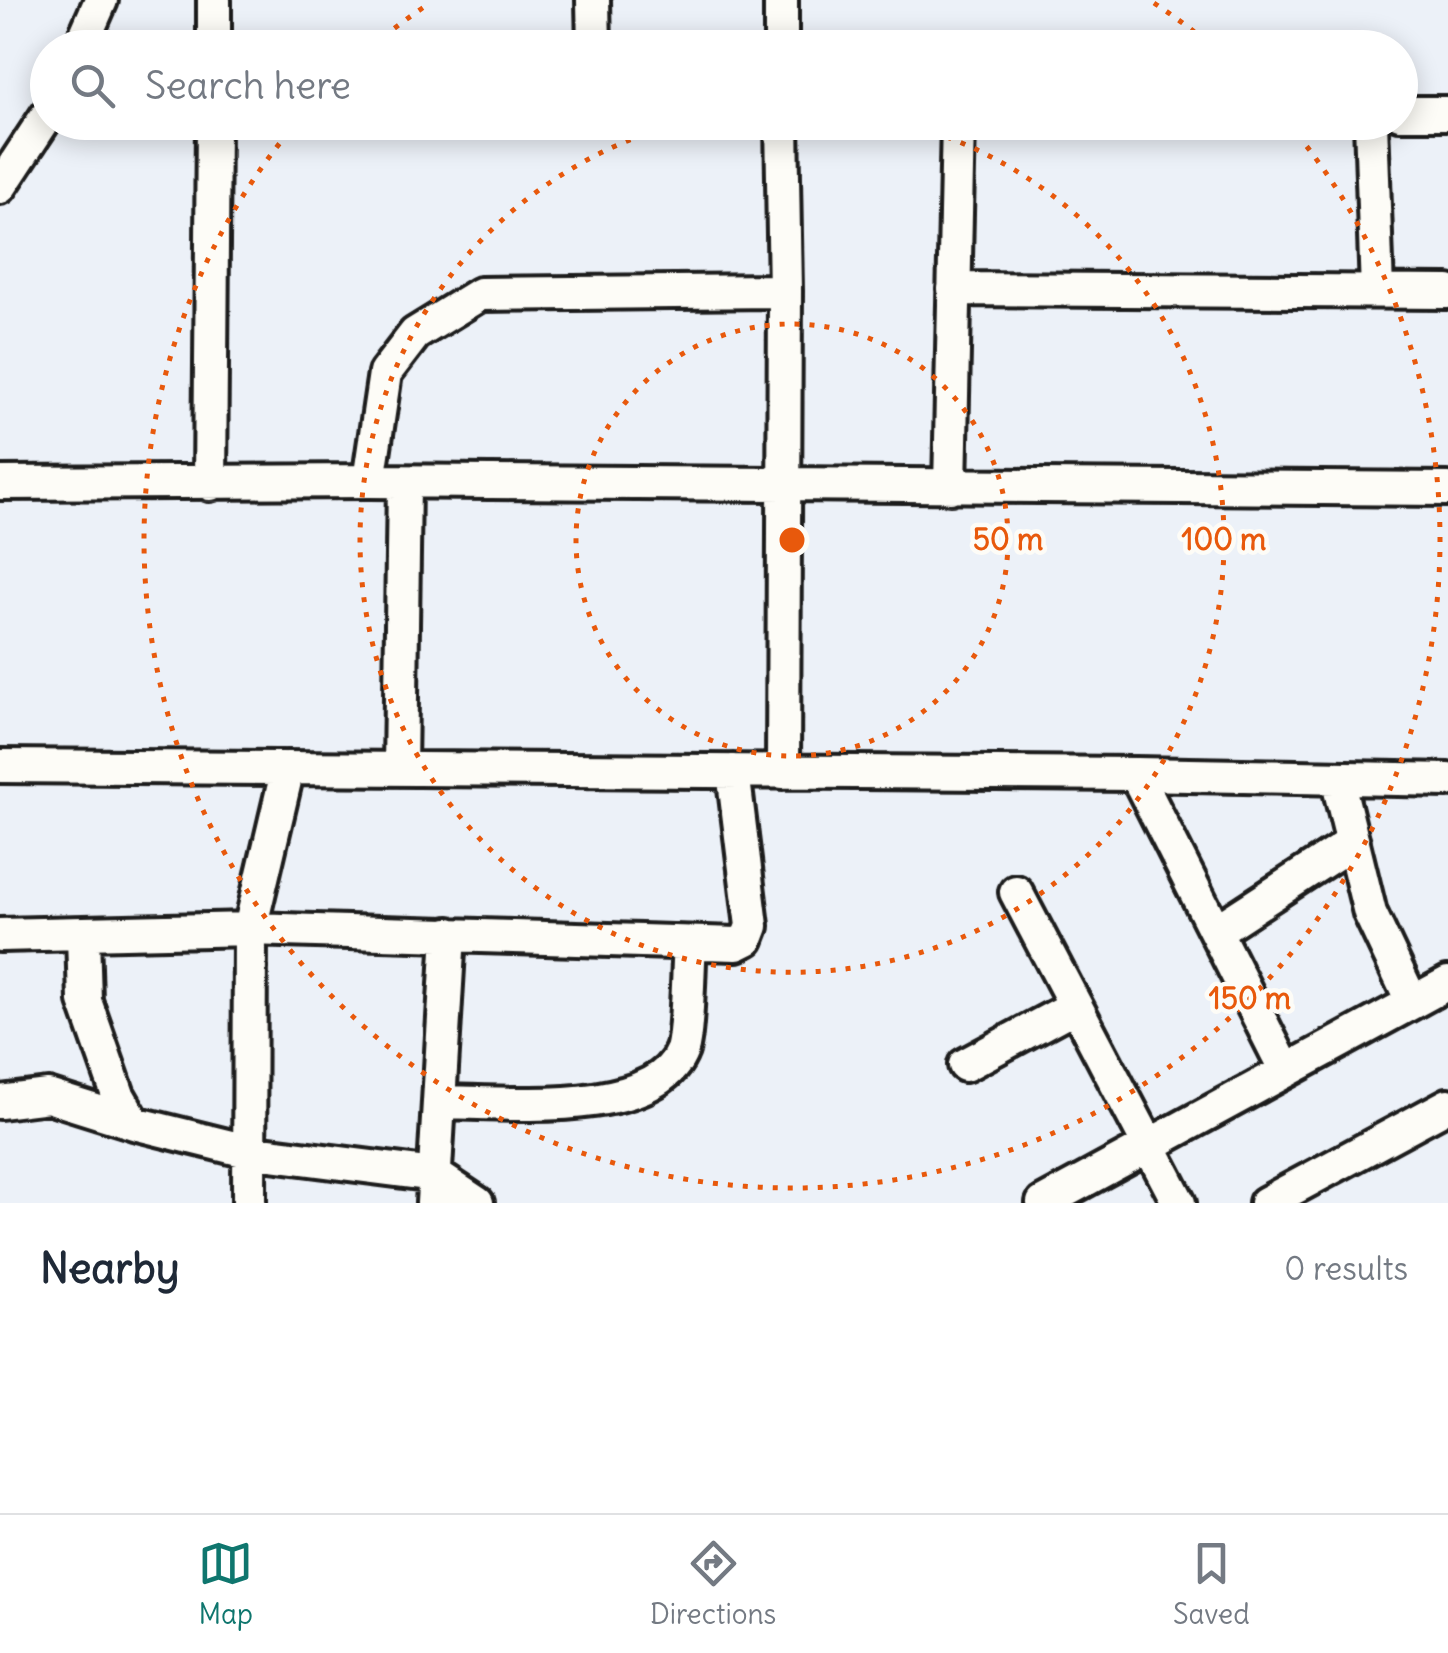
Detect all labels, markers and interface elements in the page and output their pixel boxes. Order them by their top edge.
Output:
search box [30,30,1418,140]
icon: search [65,58,120,113]
text: Search here [145,62,351,109]
text: 50 m [973,520,1043,558]
text: 100 m [1182,520,1266,558]
centre of rings [774,522,810,558]
text: 150 m [1209,979,1291,1017]
text: Nearby [40,1242,179,1294]
text: 0 results [1284,1248,1408,1289]
tab: Map [198,1536,253,1632]
tab: Directions [650,1536,776,1632]
tab: Saved [1173,1536,1250,1632]

